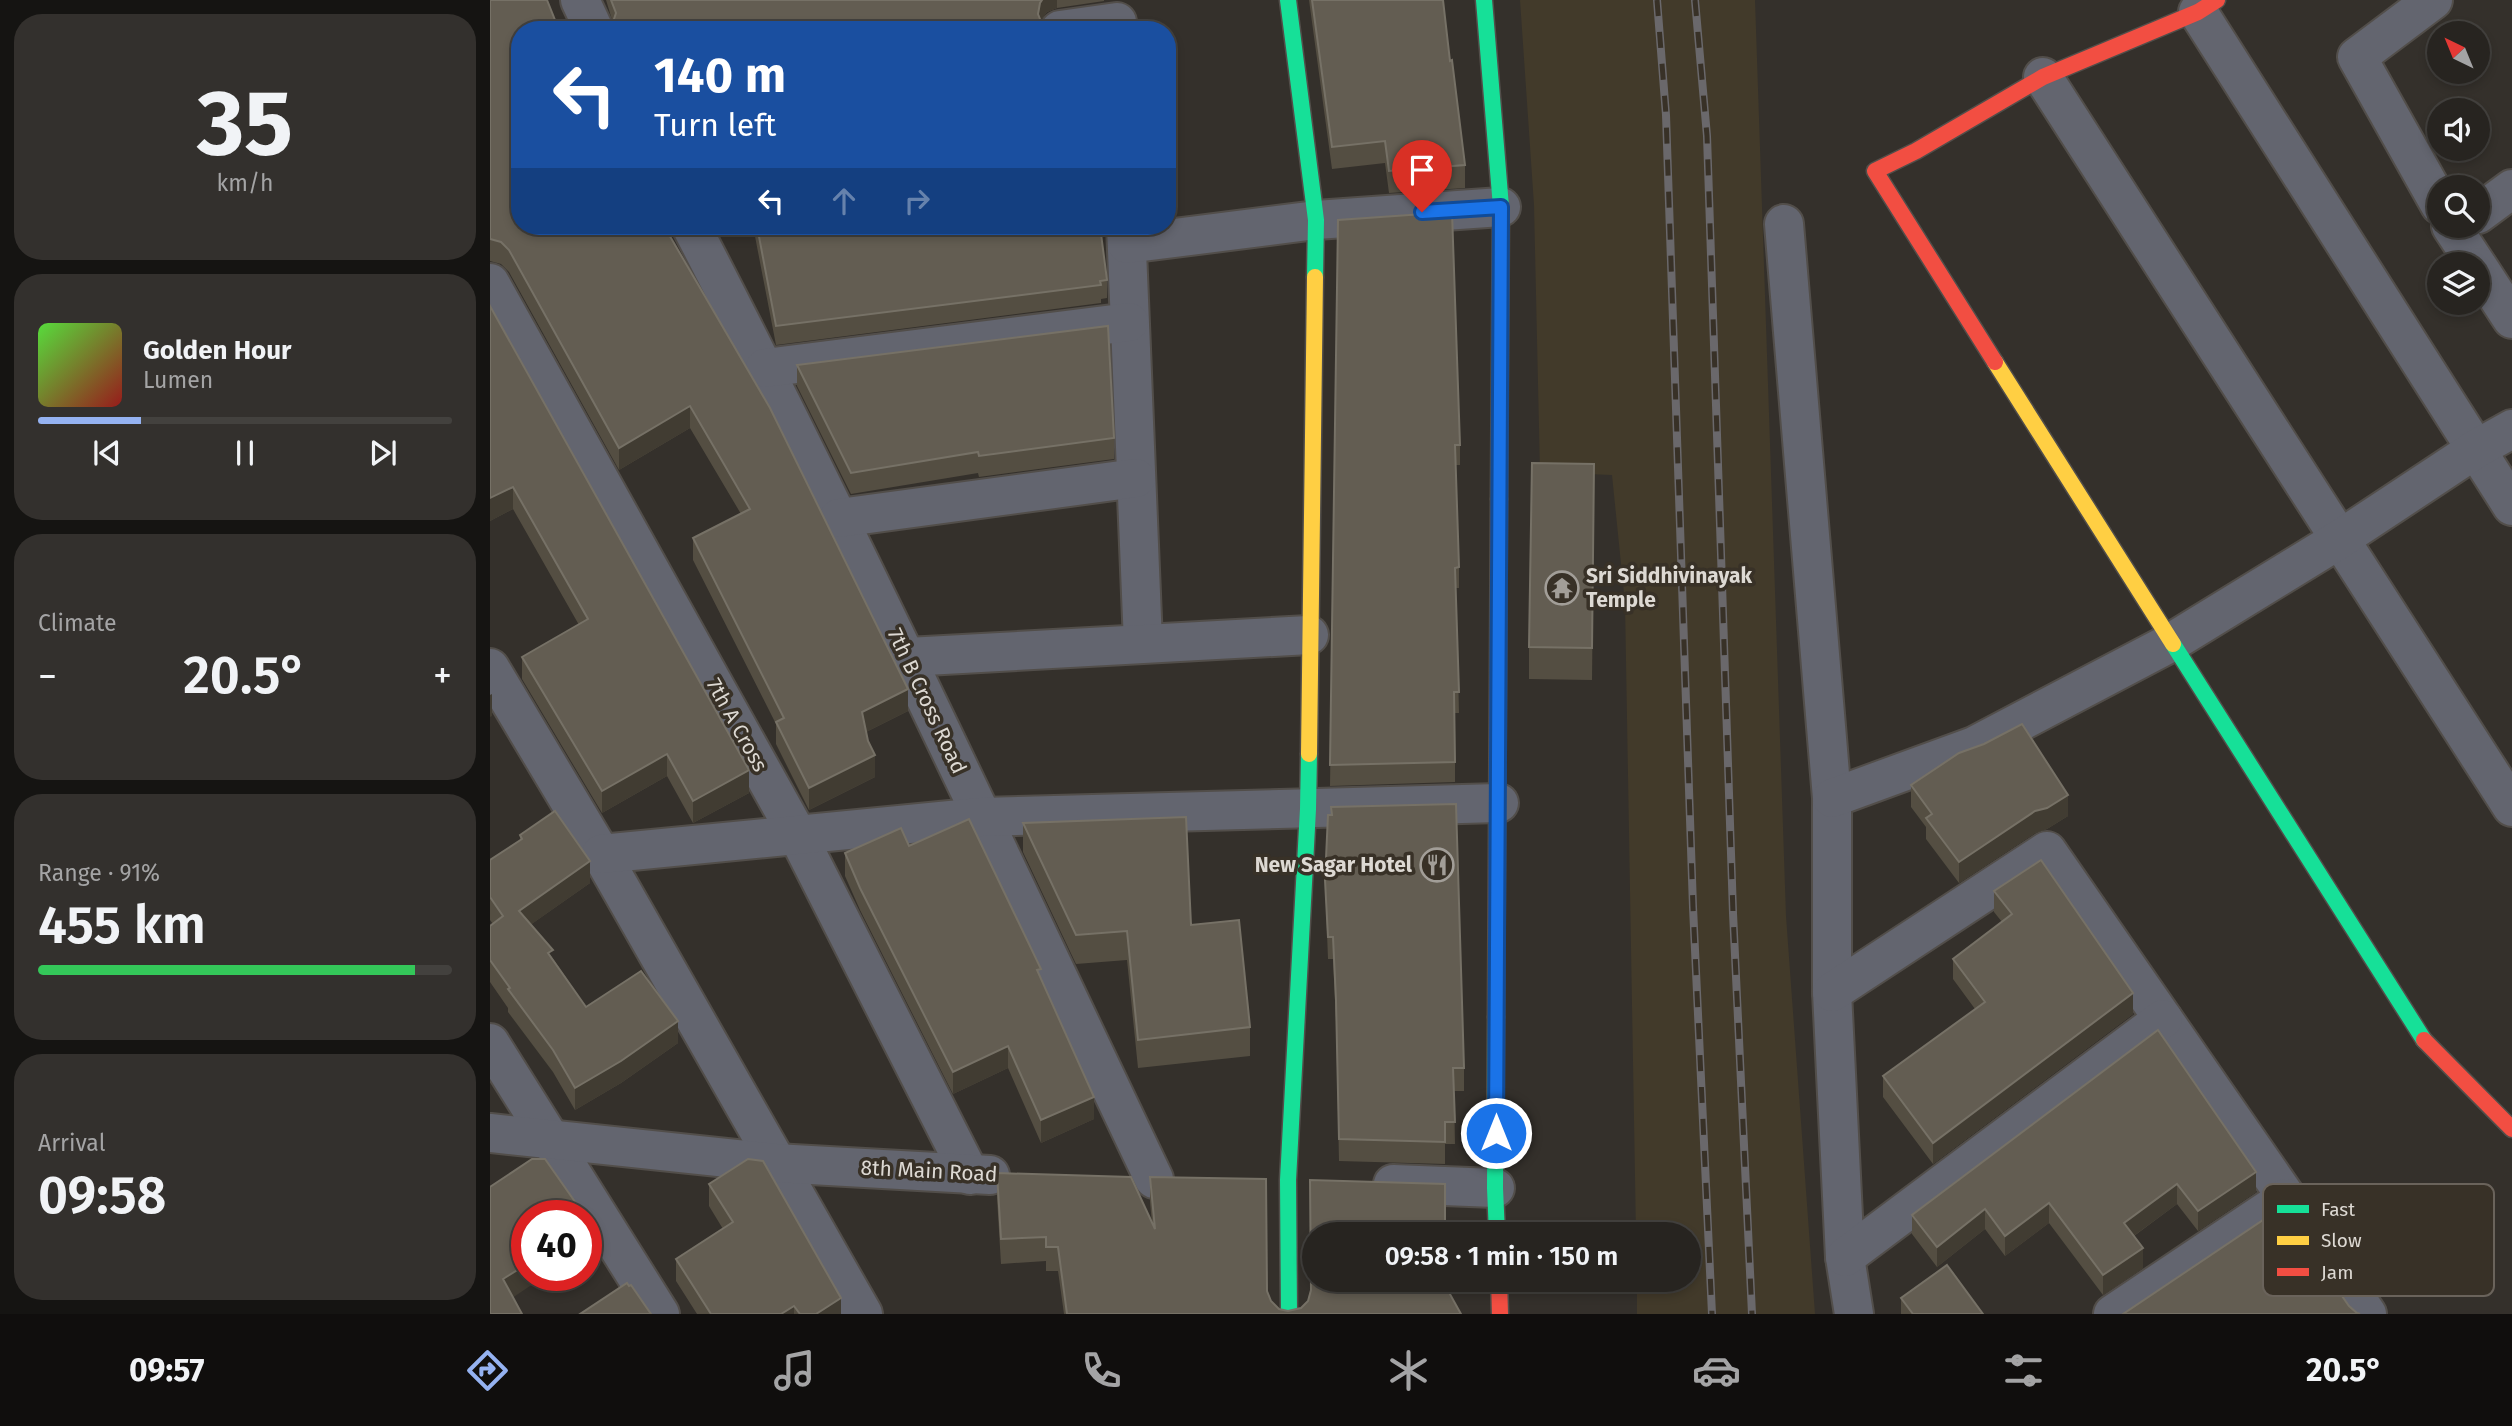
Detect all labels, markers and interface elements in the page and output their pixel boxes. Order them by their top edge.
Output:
north arrow [2427,21,2490,84]
map controls [2427,21,2490,315]
text: 140 m [654,46,786,105]
icon: left [539,49,630,140]
text: 35 [197,69,293,178]
button: sound [2427,98,2490,161]
text: Turn left [654,106,776,144]
pin [1392,140,1452,212]
icon: arrive [1403,151,1441,189]
text: km/h [217,169,273,197]
button: search [2427,175,2490,238]
icon: left [752,182,790,220]
icon: ahead [825,182,863,220]
icon: right [898,182,936,220]
button: layers [2427,252,2490,315]
text: Golden Hour [143,335,291,366]
text: Lumen [143,366,213,394]
icon: previous [88,434,126,472]
icon: pause [226,434,264,472]
icon: next [364,434,402,472]
place label: Sri Siddhivinayak Temple [1586,563,1752,613]
temple icon: Sri Siddhivinayak Temple [1543,569,1581,607]
text: Climate [38,609,117,637]
street label: 7th B Cross Road [882,624,972,778]
text: 20.5° [183,644,307,707]
text: − [38,653,57,699]
text: + [433,653,452,699]
street label: 7th A Cross [701,674,773,776]
restaurant icon: New Sagar Hotel [1418,846,1456,884]
place label: New Sagar Hotel [1255,852,1413,878]
text: Range · 91% [38,859,160,887]
text: 455 km [38,894,206,957]
position arrow [1459,1096,1533,1170]
text: Arrival [38,1129,105,1157]
street label: 8th Main Road [860,1154,998,1188]
text: 09:58 [38,1164,166,1227]
legend [2263,1184,2494,1296]
text: Fast [2321,1198,2355,1221]
speed limit sign: 40 [511,1200,602,1291]
text: Slow [2321,1229,2362,1252]
text: 09:58 · 1 min · 150 m [1385,1241,1618,1272]
text: Jam [2321,1261,2353,1284]
icon: directions [463,1346,512,1395]
icon: music [770,1346,819,1395]
icon: phone [1077,1346,1126,1395]
icon: climate [1384,1346,1433,1395]
icon: car [1692,1346,1741,1395]
icon: filters [1999,1346,2048,1395]
text: 09:57 [129,1351,205,1389]
text: 20.5° [2306,1351,2383,1389]

